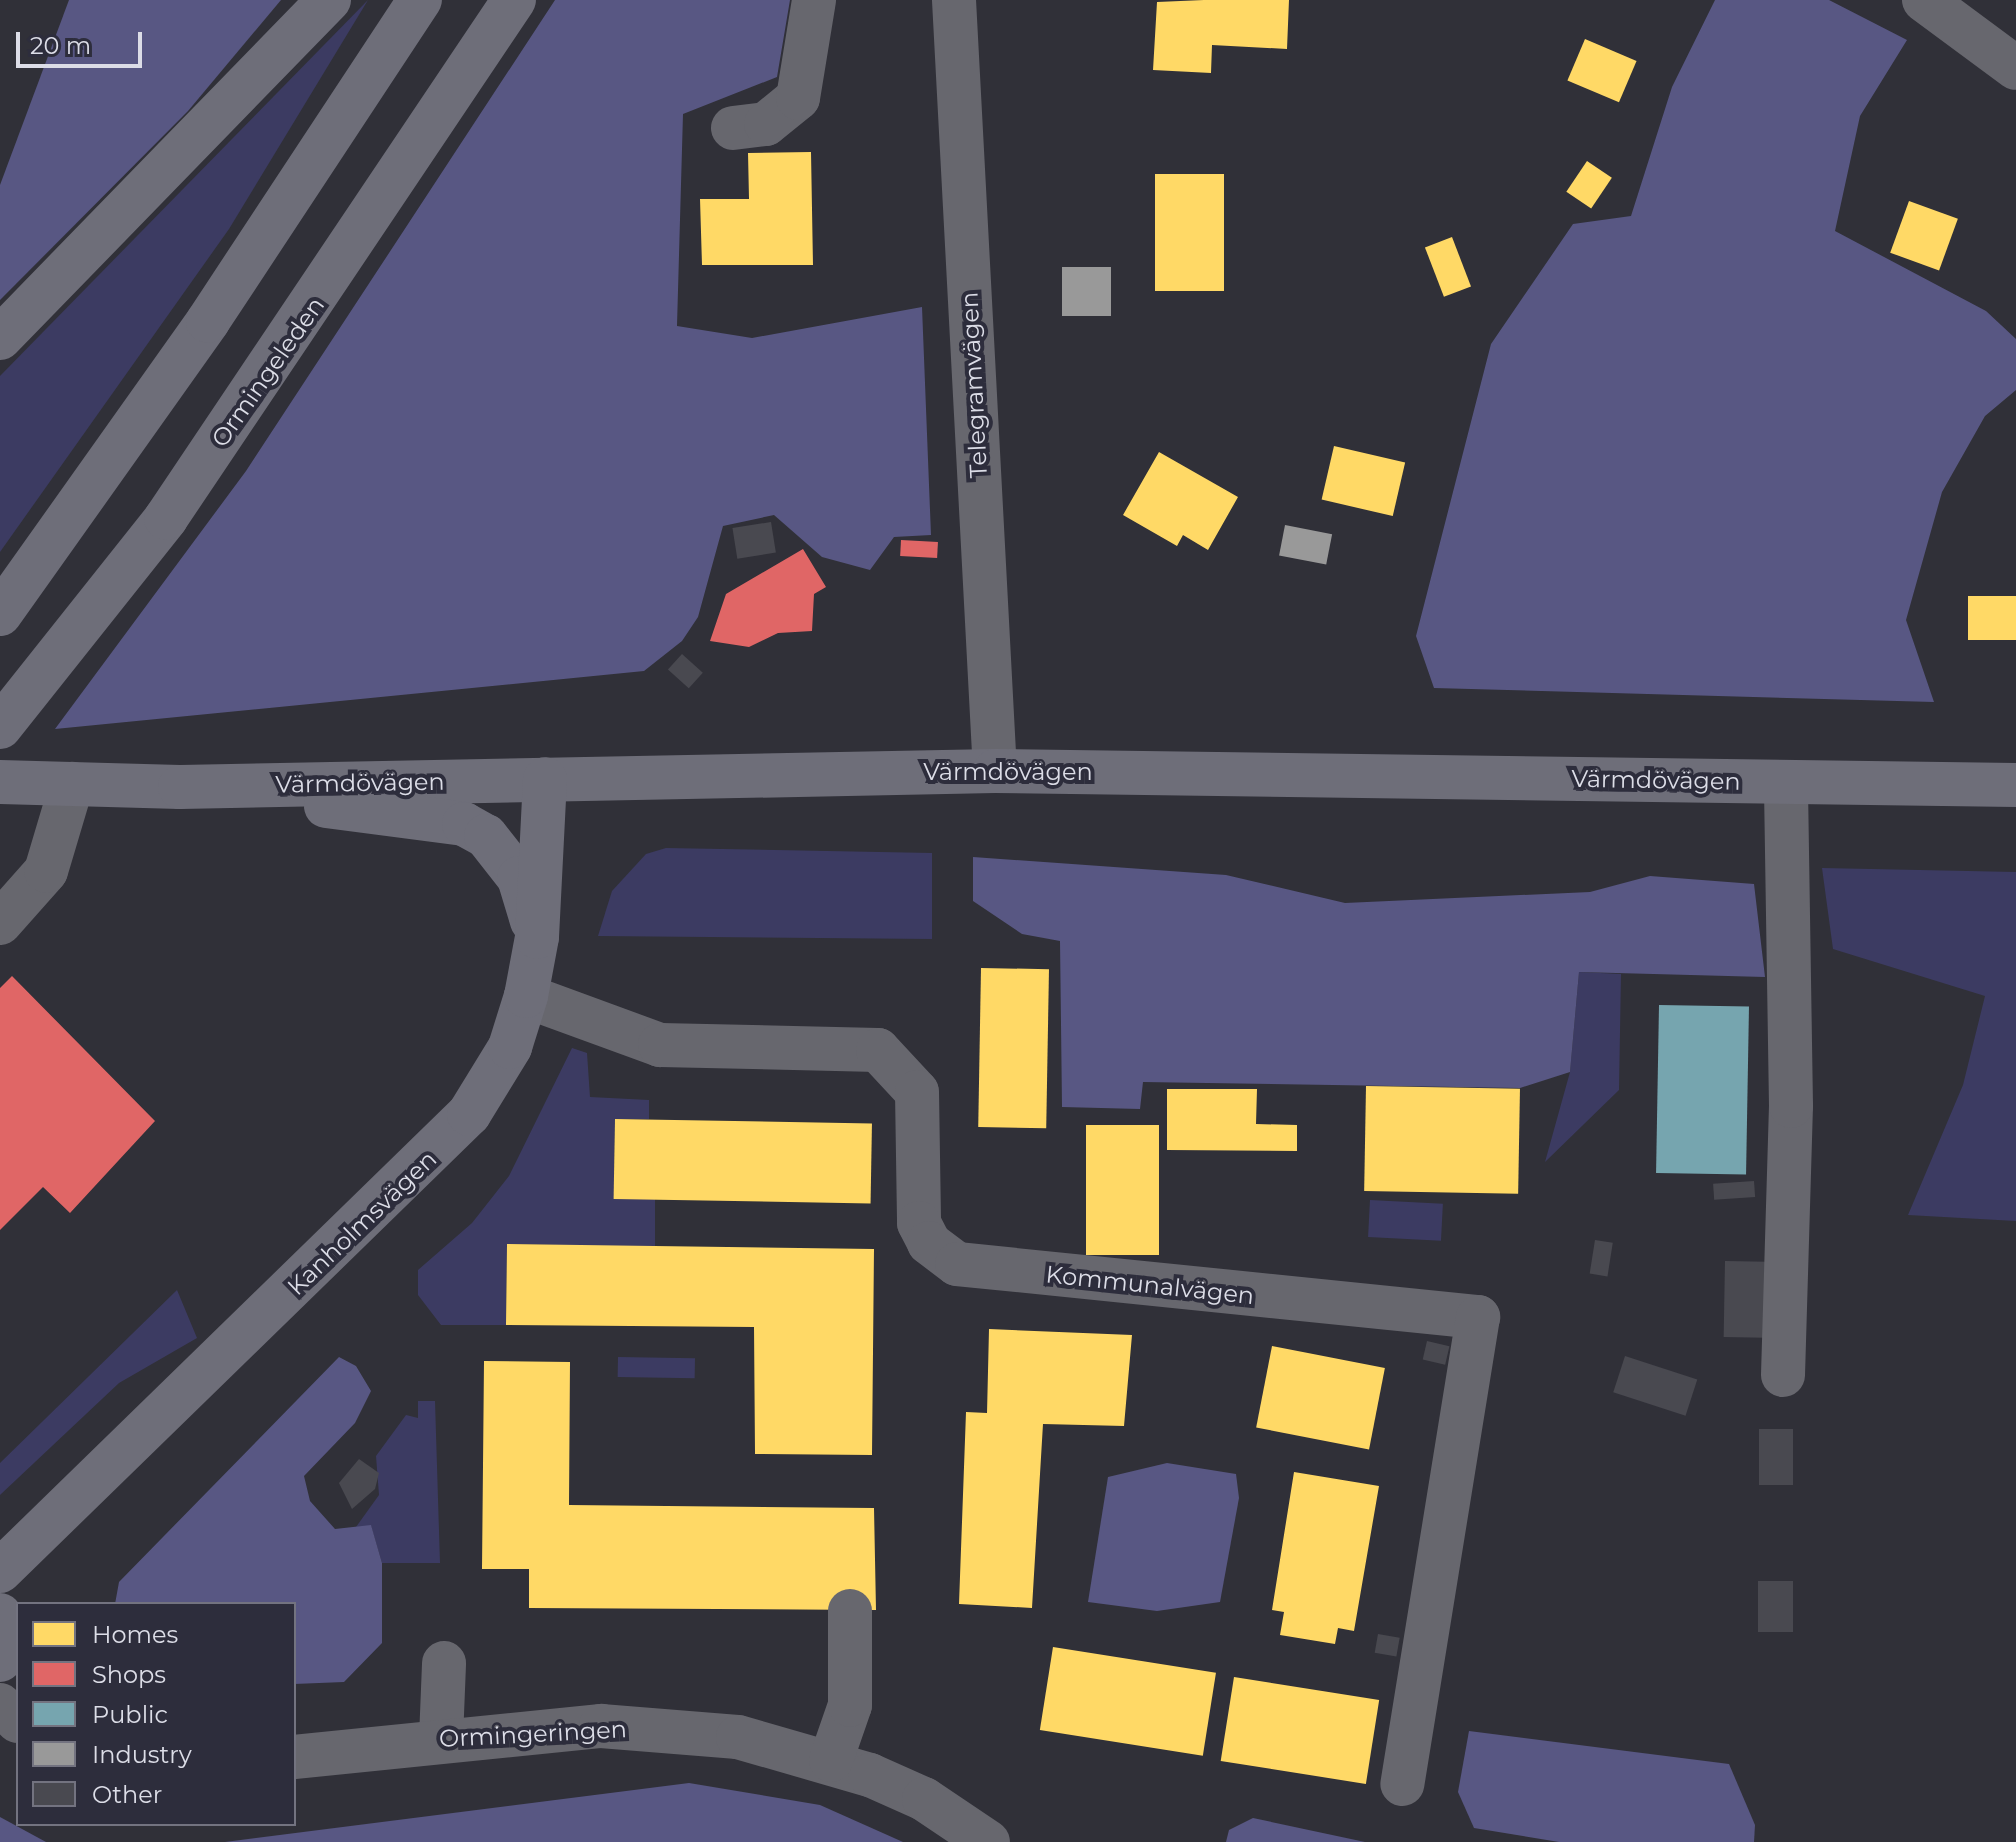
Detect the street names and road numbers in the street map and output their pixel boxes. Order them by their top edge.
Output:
street label: Ormingeleden [206,291,330,453]
street label: Telegramvägen [955,291,993,479]
street label: Värmdövägen [923,758,1093,786]
street label: Värmdövägen [1571,764,1741,796]
street label: Värmdövägen [275,767,445,799]
street label: Kanholmsvägen [282,1145,442,1301]
street label: Kommunalvägen [1044,1260,1256,1310]
street label: Ormingeringen [438,1715,628,1753]

